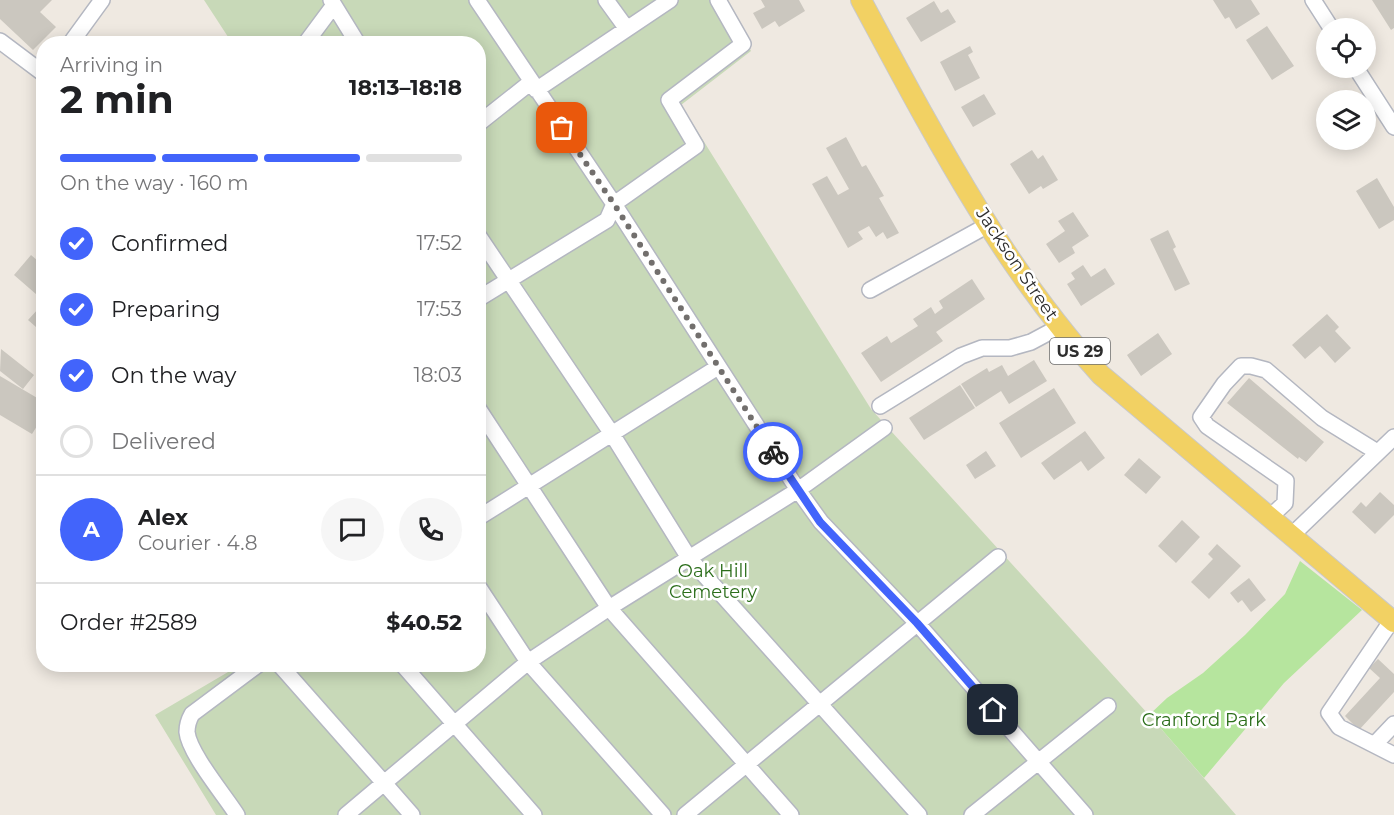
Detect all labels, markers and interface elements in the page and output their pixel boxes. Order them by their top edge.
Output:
map controls [1316,18,1376,150]
button: locate [1316,18,1376,78]
text: Arriving in [60,53,163,77]
text: 18:13–18:18 [349,74,462,101]
text: 2 min [60,75,174,123]
button: layers [1316,90,1376,150]
pin [536,102,587,153]
icon: bag [545,111,578,144]
text: On the way · 160 m [60,171,249,195]
street label: Jackson Street [971,203,1063,325]
icon: check [60,227,93,260]
text: Confirmed [111,230,228,257]
text: 17:52 [417,231,462,255]
icon: check [60,293,93,326]
text: Preparing [111,296,220,323]
text: 17:53 [417,297,462,321]
road number: US 29 [1050,338,1110,364]
icon: check [60,359,93,392]
text: On the way [111,362,236,389]
text: 18:03 [413,363,462,387]
courier [743,422,803,482]
text: Delivered [111,428,216,455]
icon: bike [757,436,790,469]
button: chat [321,498,384,561]
button: phone [399,498,462,561]
text: Alex [138,504,188,531]
text: A [83,516,100,543]
text: Courier · 4.8 [138,531,257,555]
park label: Oak Hill Cemetery [669,560,757,603]
text: Order #2589 [60,609,198,636]
text: $40.52 [386,609,462,636]
pin [967,684,1018,735]
icon: home [976,693,1009,726]
park label: Cranford Park [1142,709,1266,731]

